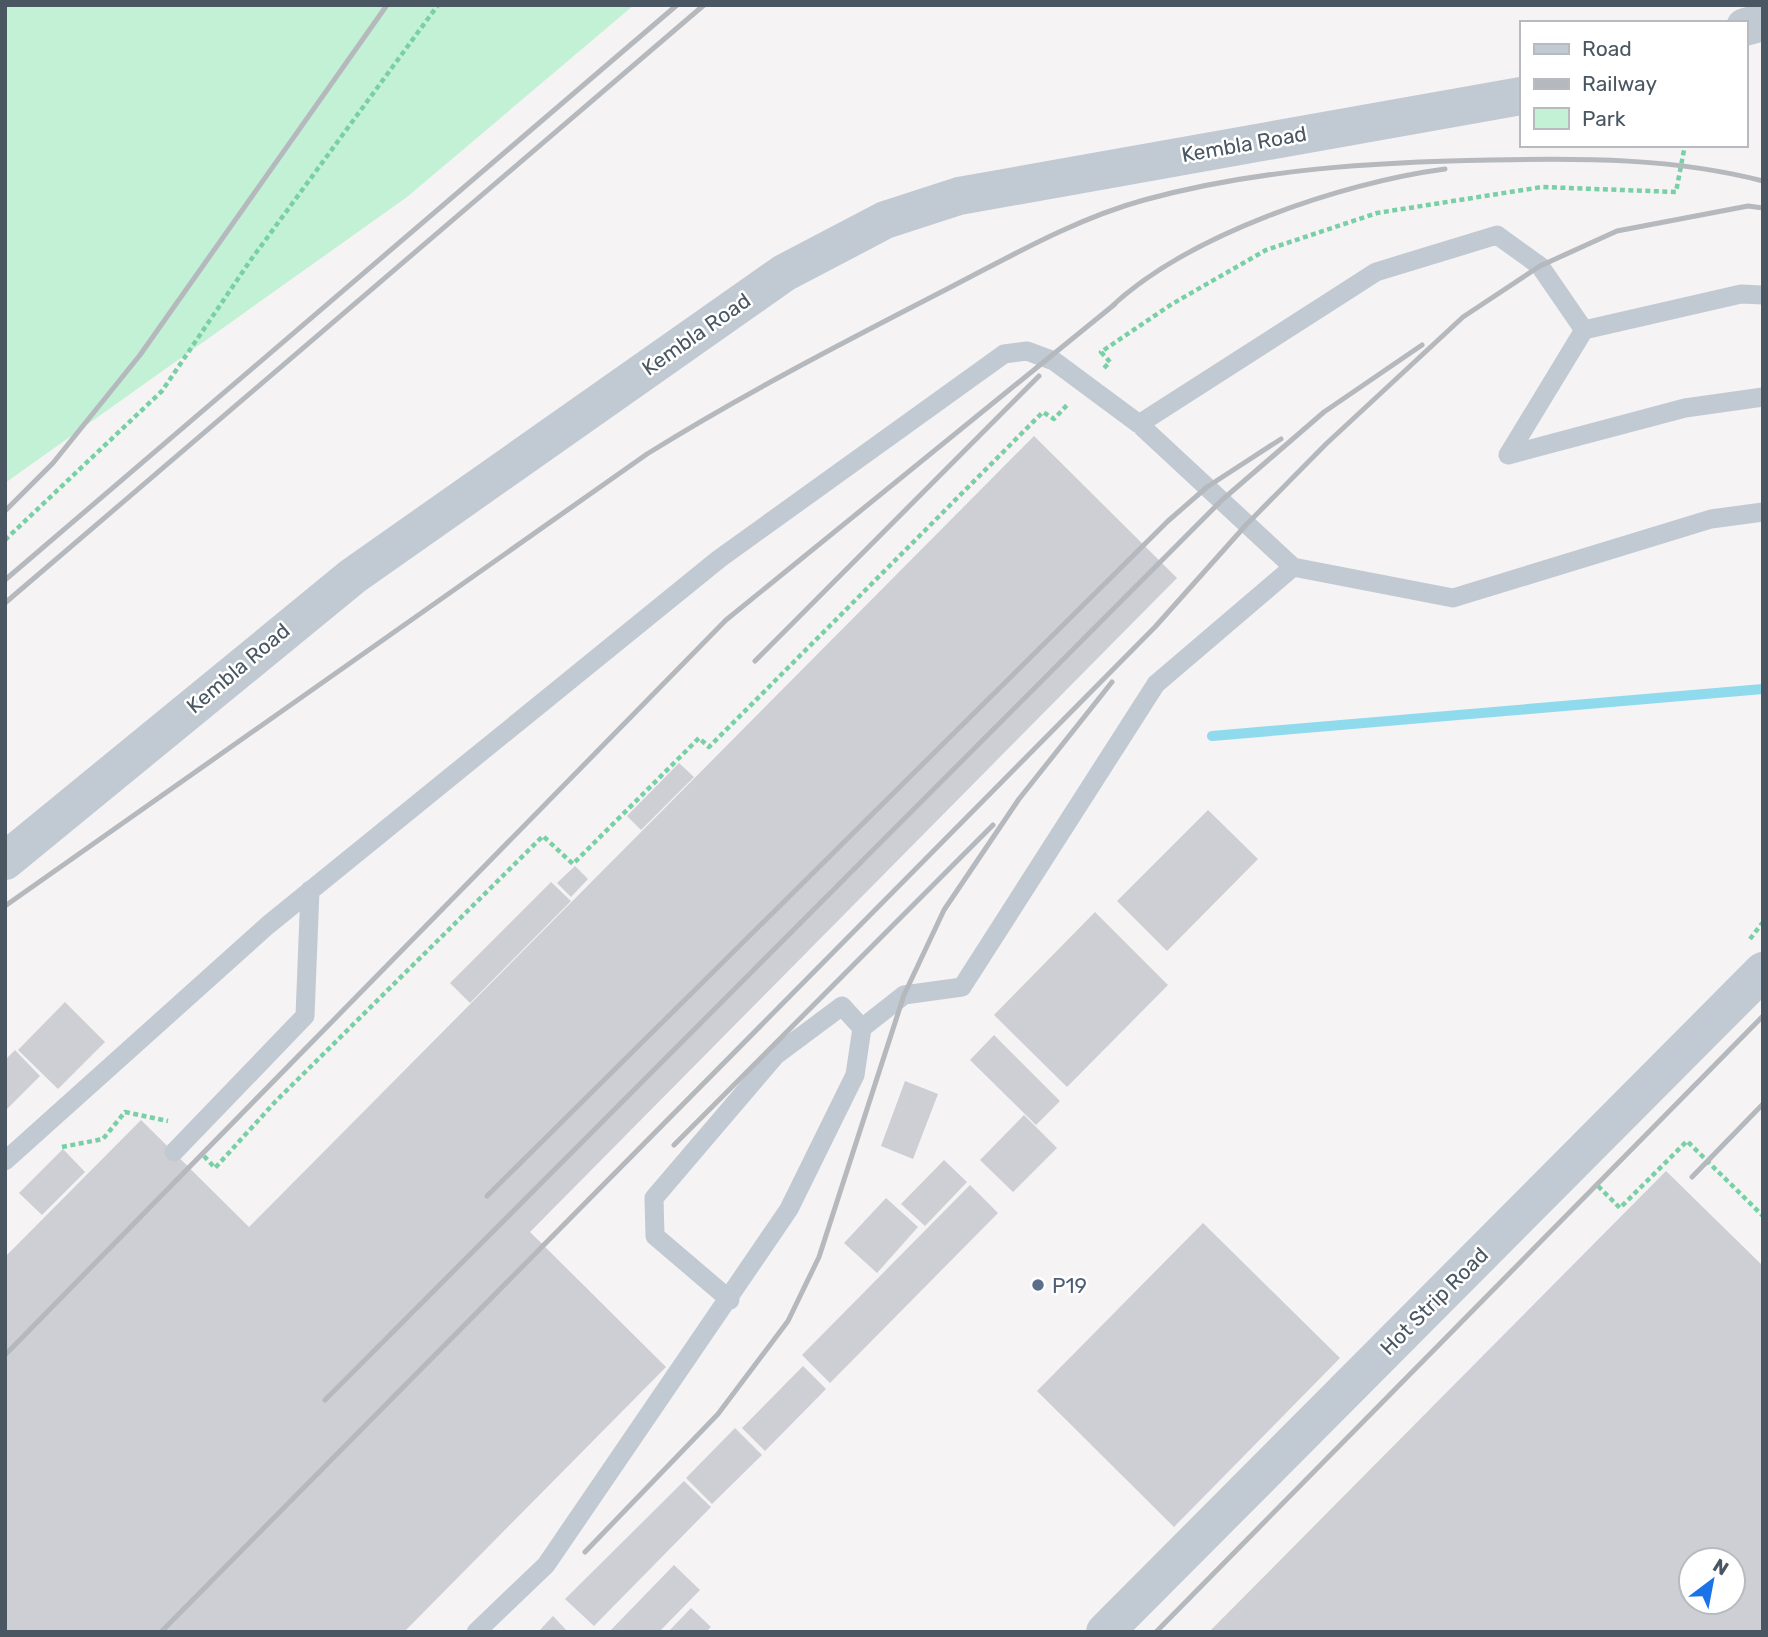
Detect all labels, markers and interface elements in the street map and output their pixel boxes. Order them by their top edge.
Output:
legend [1520,21,1747,147]
text: Road [1582,36,1632,61]
text: Railway [1582,71,1657,96]
text: Park [1582,106,1626,131]
street label: Kembla Road [1180,121,1308,167]
street label: Kembla Road [637,287,755,381]
street label: Kembla Road [182,618,294,718]
street label: Hot Strip Road [1375,1242,1493,1360]
place label: P19 [1052,1273,1087,1298]
marker: P19 [1030,1277,1046,1293]
north arrow [1677,1546,1747,1616]
text: N [1709,1554,1733,1580]

